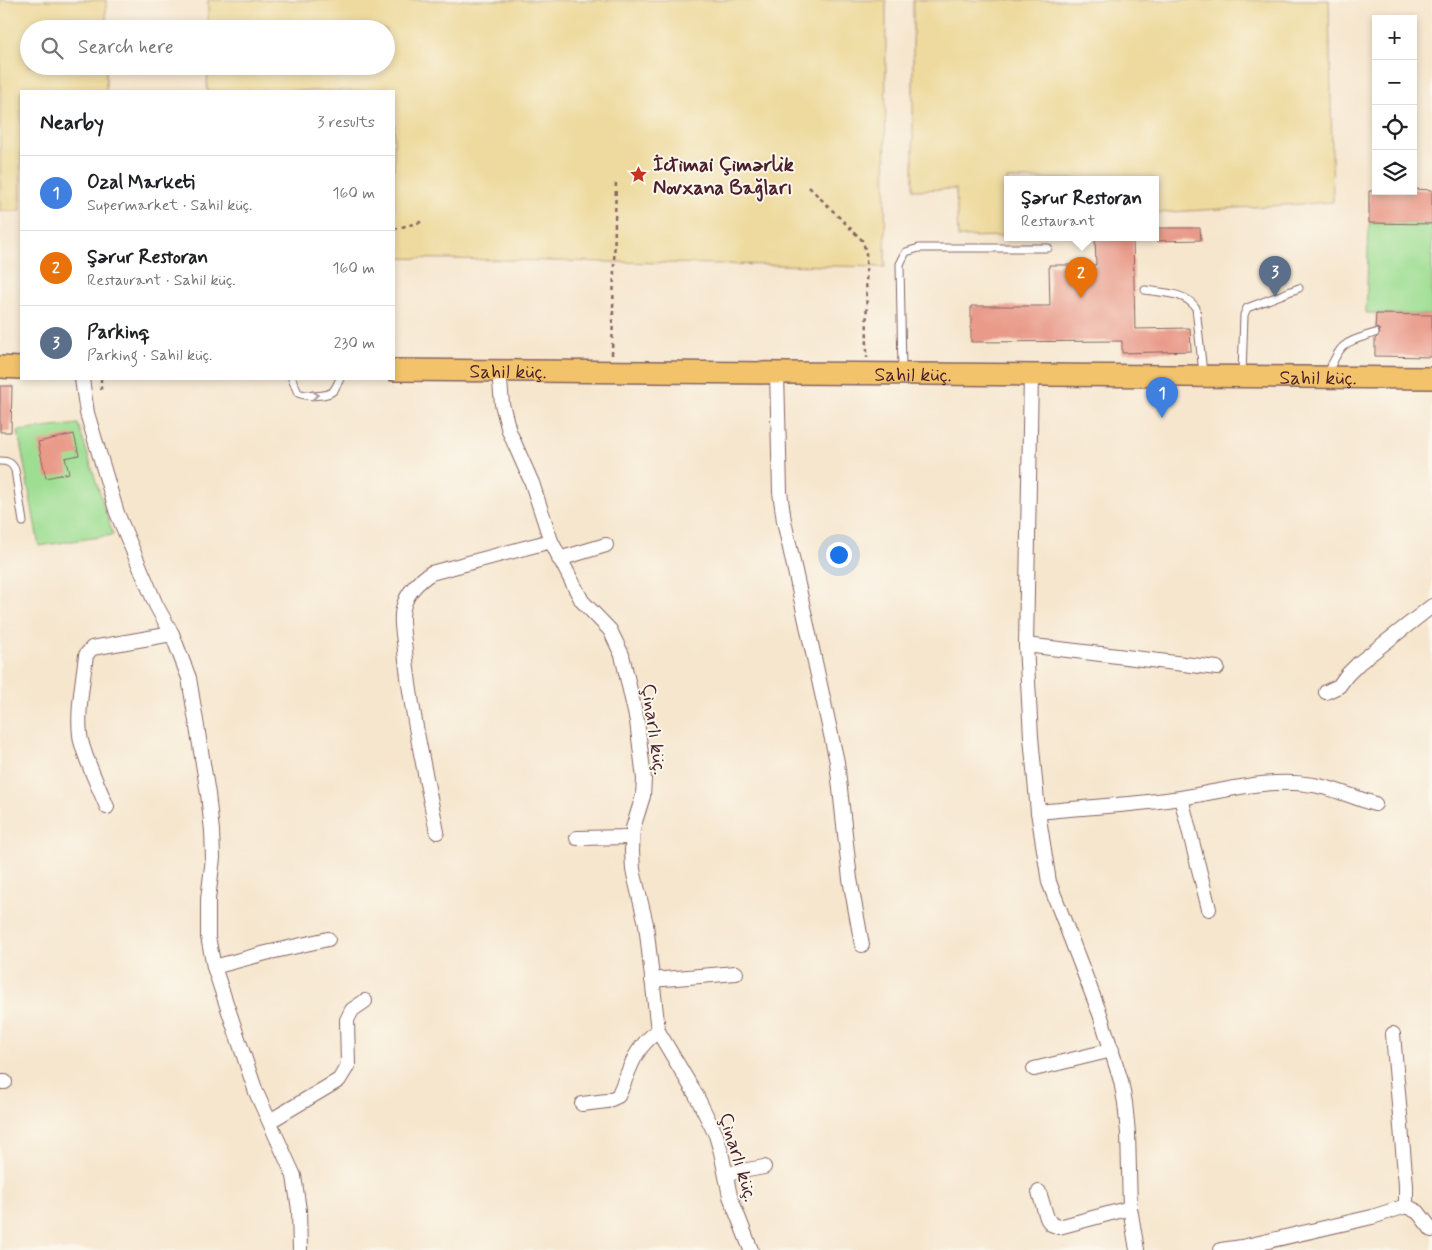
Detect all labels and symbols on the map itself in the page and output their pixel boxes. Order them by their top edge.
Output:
place label: İctimai Çimərlik Novxana Bağları [653,152,794,202]
place icon: İctimai Çimərlik Novxana Bağları [629,165,649,185]
pin: 3 [1259,256,1291,297]
pin: 2 [1065,257,1097,298]
street label: Sahil küç. [469,359,547,386]
street label: Sahil küç. [874,362,952,389]
street label: Sahil küç. [1279,365,1357,392]
pin: 1 [1146,377,1178,418]
one-way arrow [311,389,319,400]
your location [826,542,852,568]
street label: Çinarlı küç. [634,682,673,777]
street label: Çinarlı küç. [711,1109,764,1205]

